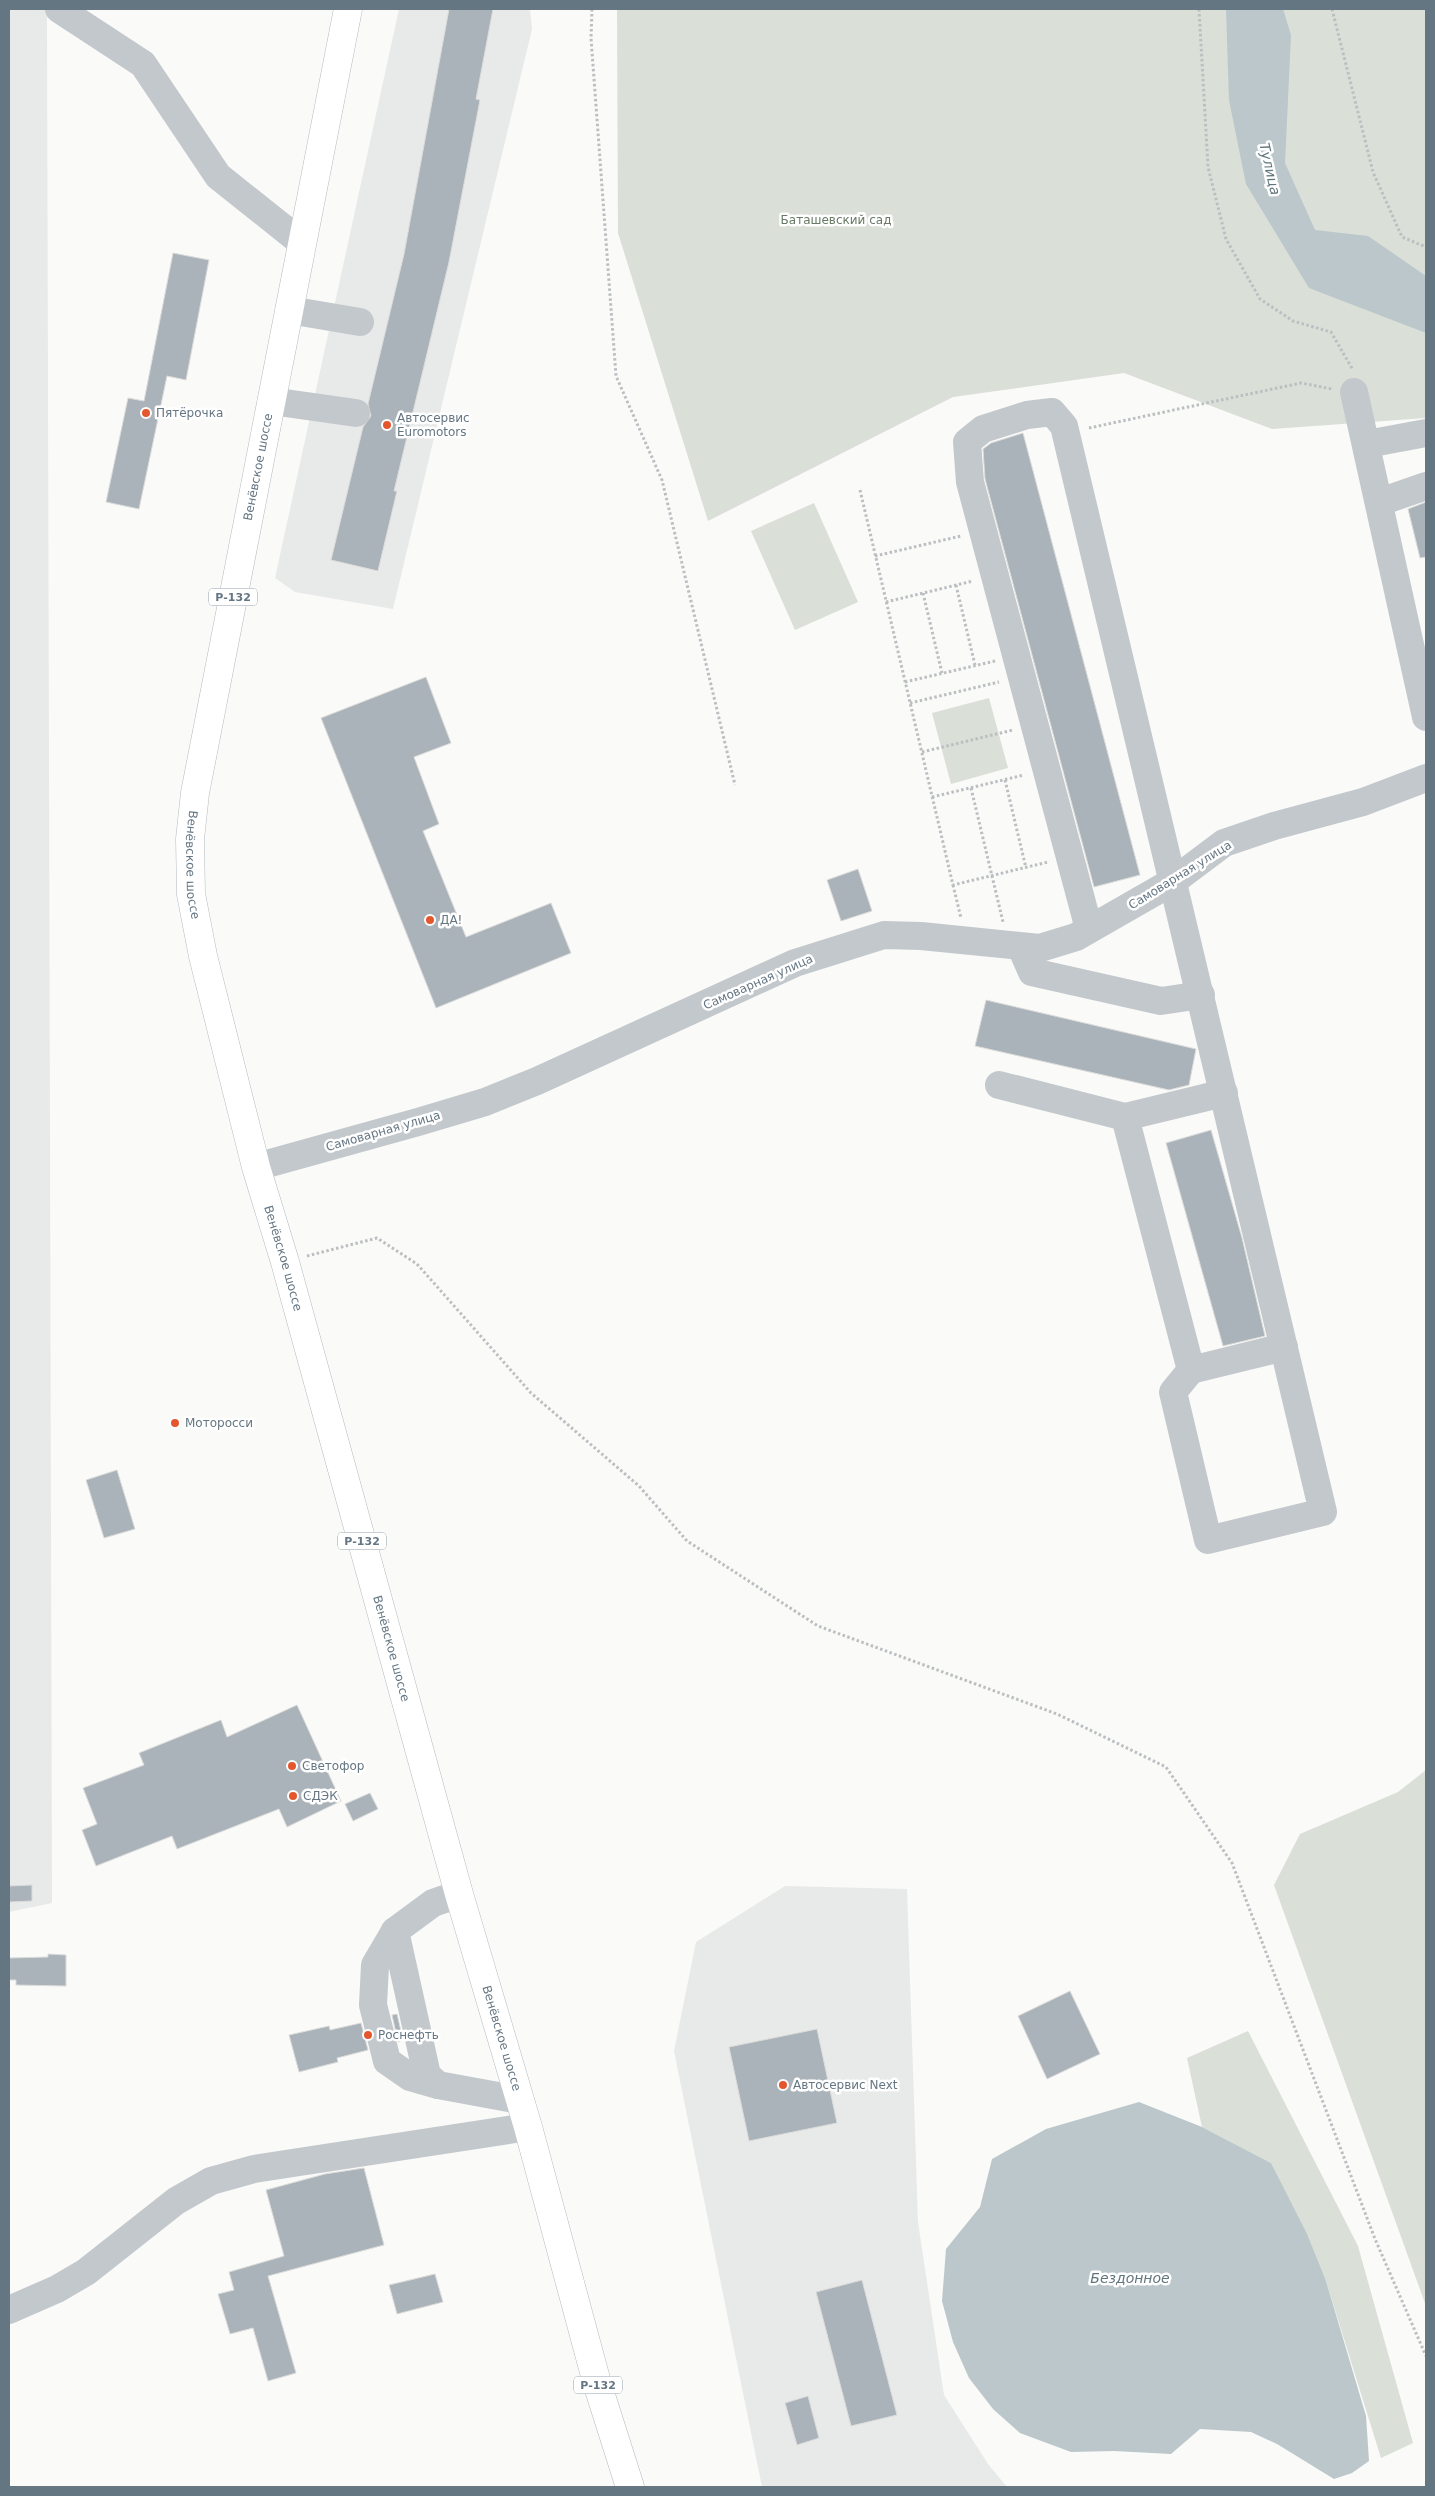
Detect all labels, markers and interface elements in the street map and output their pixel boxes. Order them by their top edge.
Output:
water label: Тулица [1256,141,1284,197]
park label: Баташевский сад [781,213,891,227]
place label: Пятёрочка [156,406,223,420]
marker: Пятёрочка [140,407,152,419]
place label: Автосервис Euromotors [397,411,470,439]
street label: Венёвское шоссе [241,412,275,522]
marker: Автосервис Euromotors [381,419,393,431]
road number: Р-132 [209,588,257,606]
street label: Венёвское шоссе [183,810,203,920]
street label: Самоварная улица [1126,838,1234,912]
place label: ДА! [440,913,462,927]
marker: ДА! [424,914,436,926]
street label: Самоварная улица [701,952,815,1012]
street label: Самоварная улица [324,1108,442,1154]
street label: Венёвское шоссе [261,1204,305,1313]
place label: Моторосси [185,1416,253,1430]
marker: Моторосси [169,1417,181,1429]
road number: Р-132 [338,1532,386,1550]
street label: Венёвское шоссе [370,1594,413,1703]
place label: Светофор [302,1759,364,1773]
marker: Светофор [286,1760,298,1772]
place label: СДЭК [303,1789,338,1803]
marker: СДЭК [287,1790,299,1802]
street label: Венёвское шоссе [479,1984,524,2093]
place label: Роснефть [378,2028,439,2042]
marker: Роснефть [362,2029,374,2041]
place label: Автосервис Next [793,2078,898,2092]
marker: Автосервис Next [777,2079,789,2091]
water label: Бездонное [1090,2270,1170,2286]
road number: Р-132 [574,2376,622,2394]

